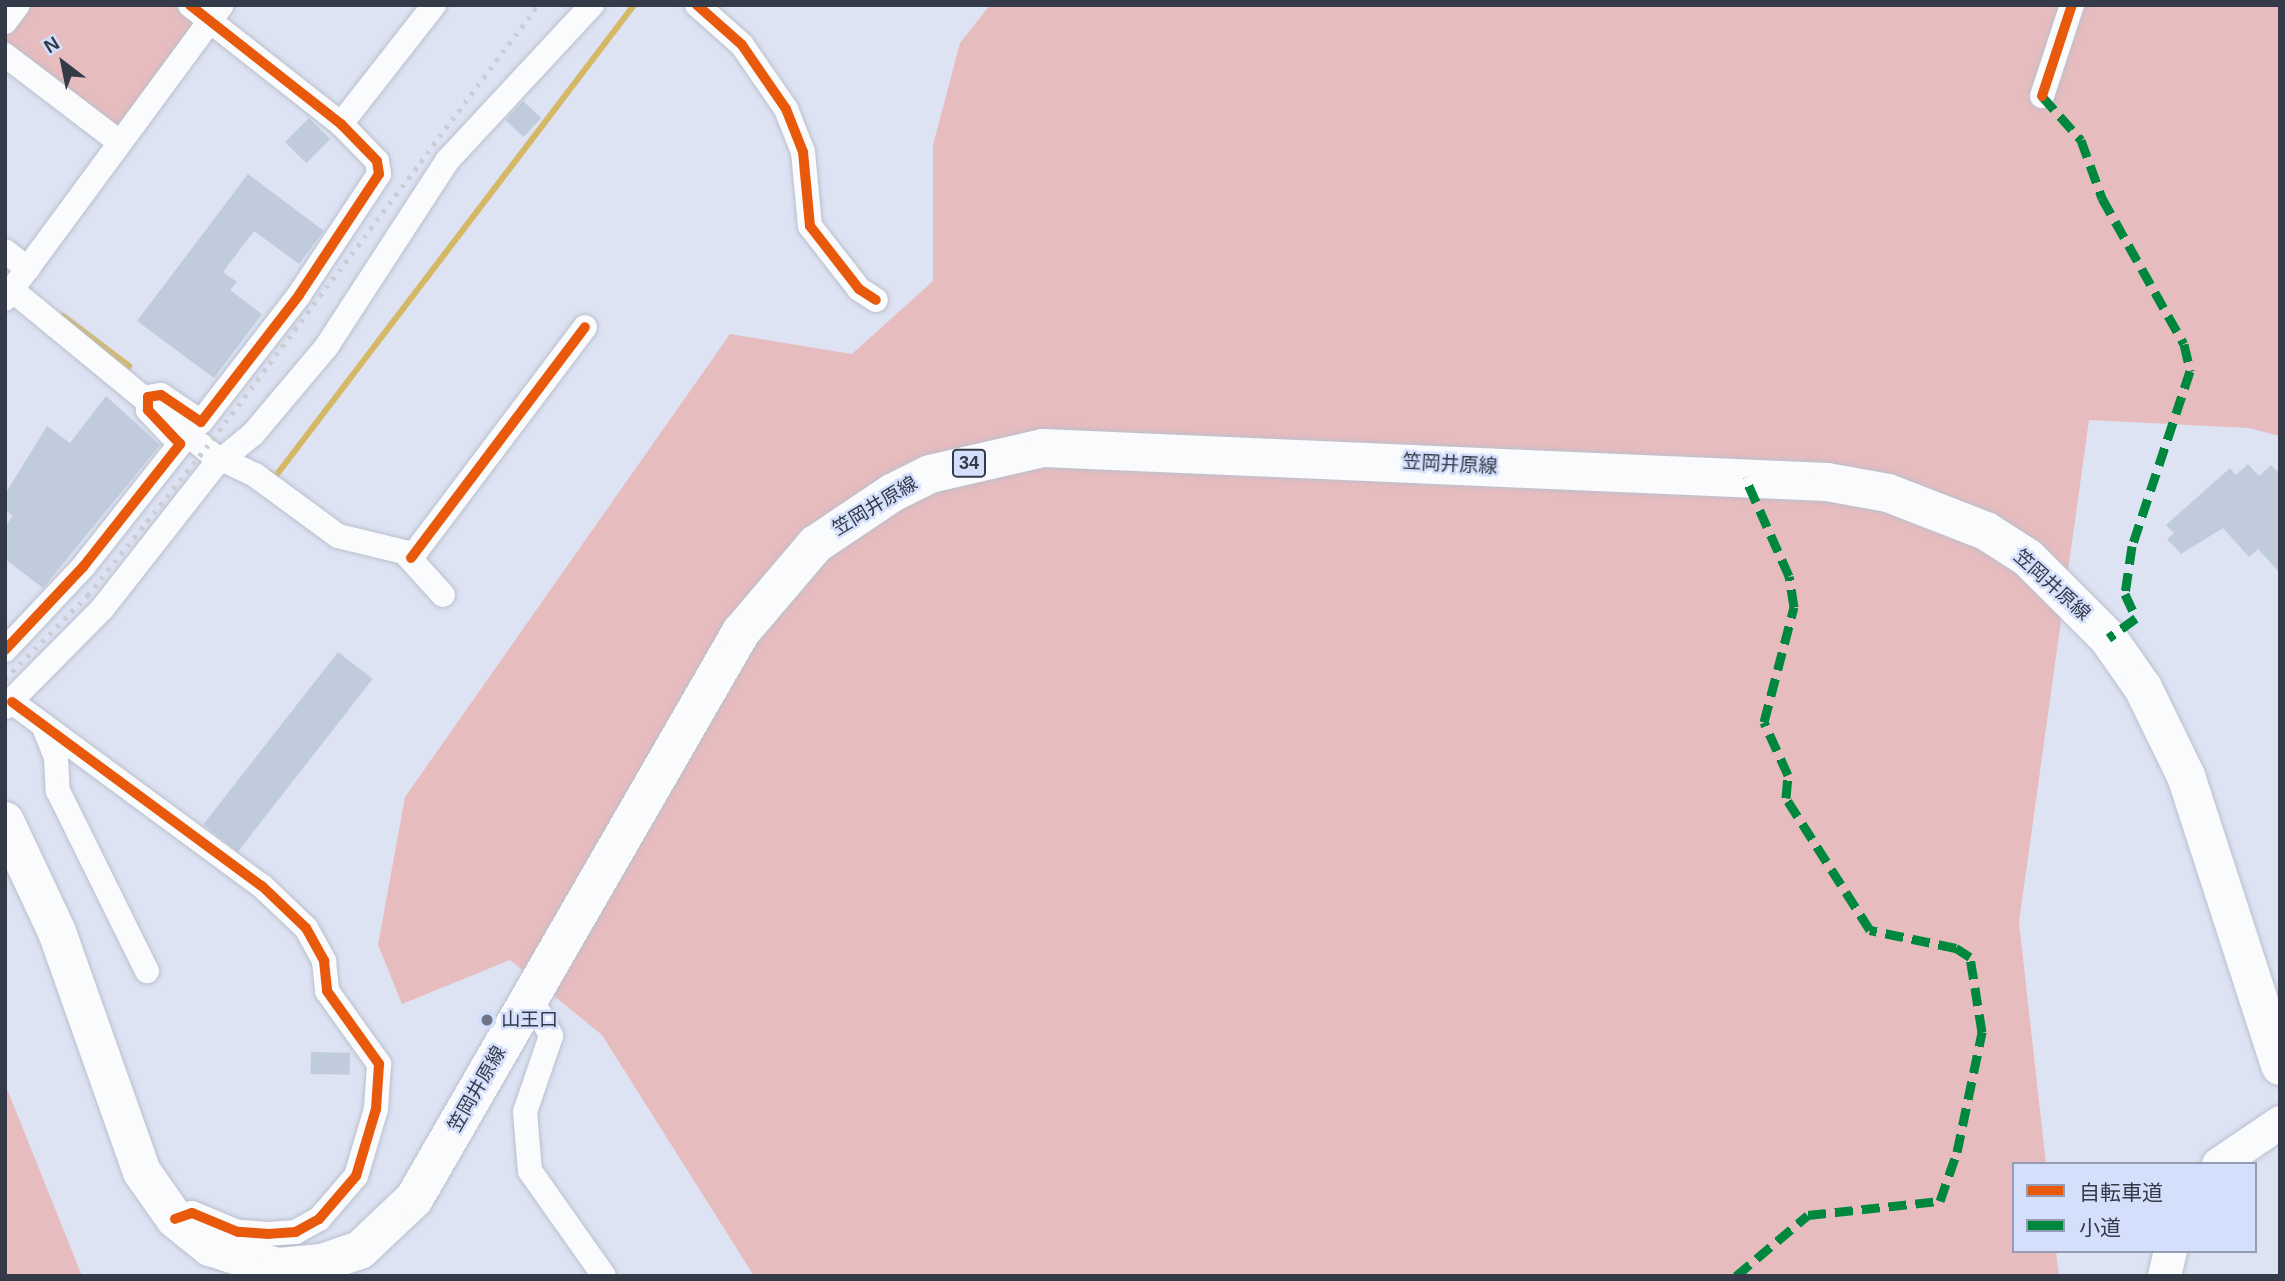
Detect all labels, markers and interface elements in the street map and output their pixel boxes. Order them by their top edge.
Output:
north arrow [28,28,98,98]
text: N [40,32,63,57]
road number: 34 [951,448,986,477]
street label: 笠岡井原線 [1402,450,1498,478]
street label: 笠岡井原線 [828,472,922,540]
street label: 笠岡井原線 [2009,545,2095,625]
place label: 山王口 [501,1009,558,1031]
marker: 山王口 [479,1012,495,1028]
street label: 笠岡井原線 [443,1042,511,1136]
legend [2012,1162,2257,1253]
text: 自転車道 [2079,1181,2163,1204]
text: 小道 [2079,1216,2121,1239]

